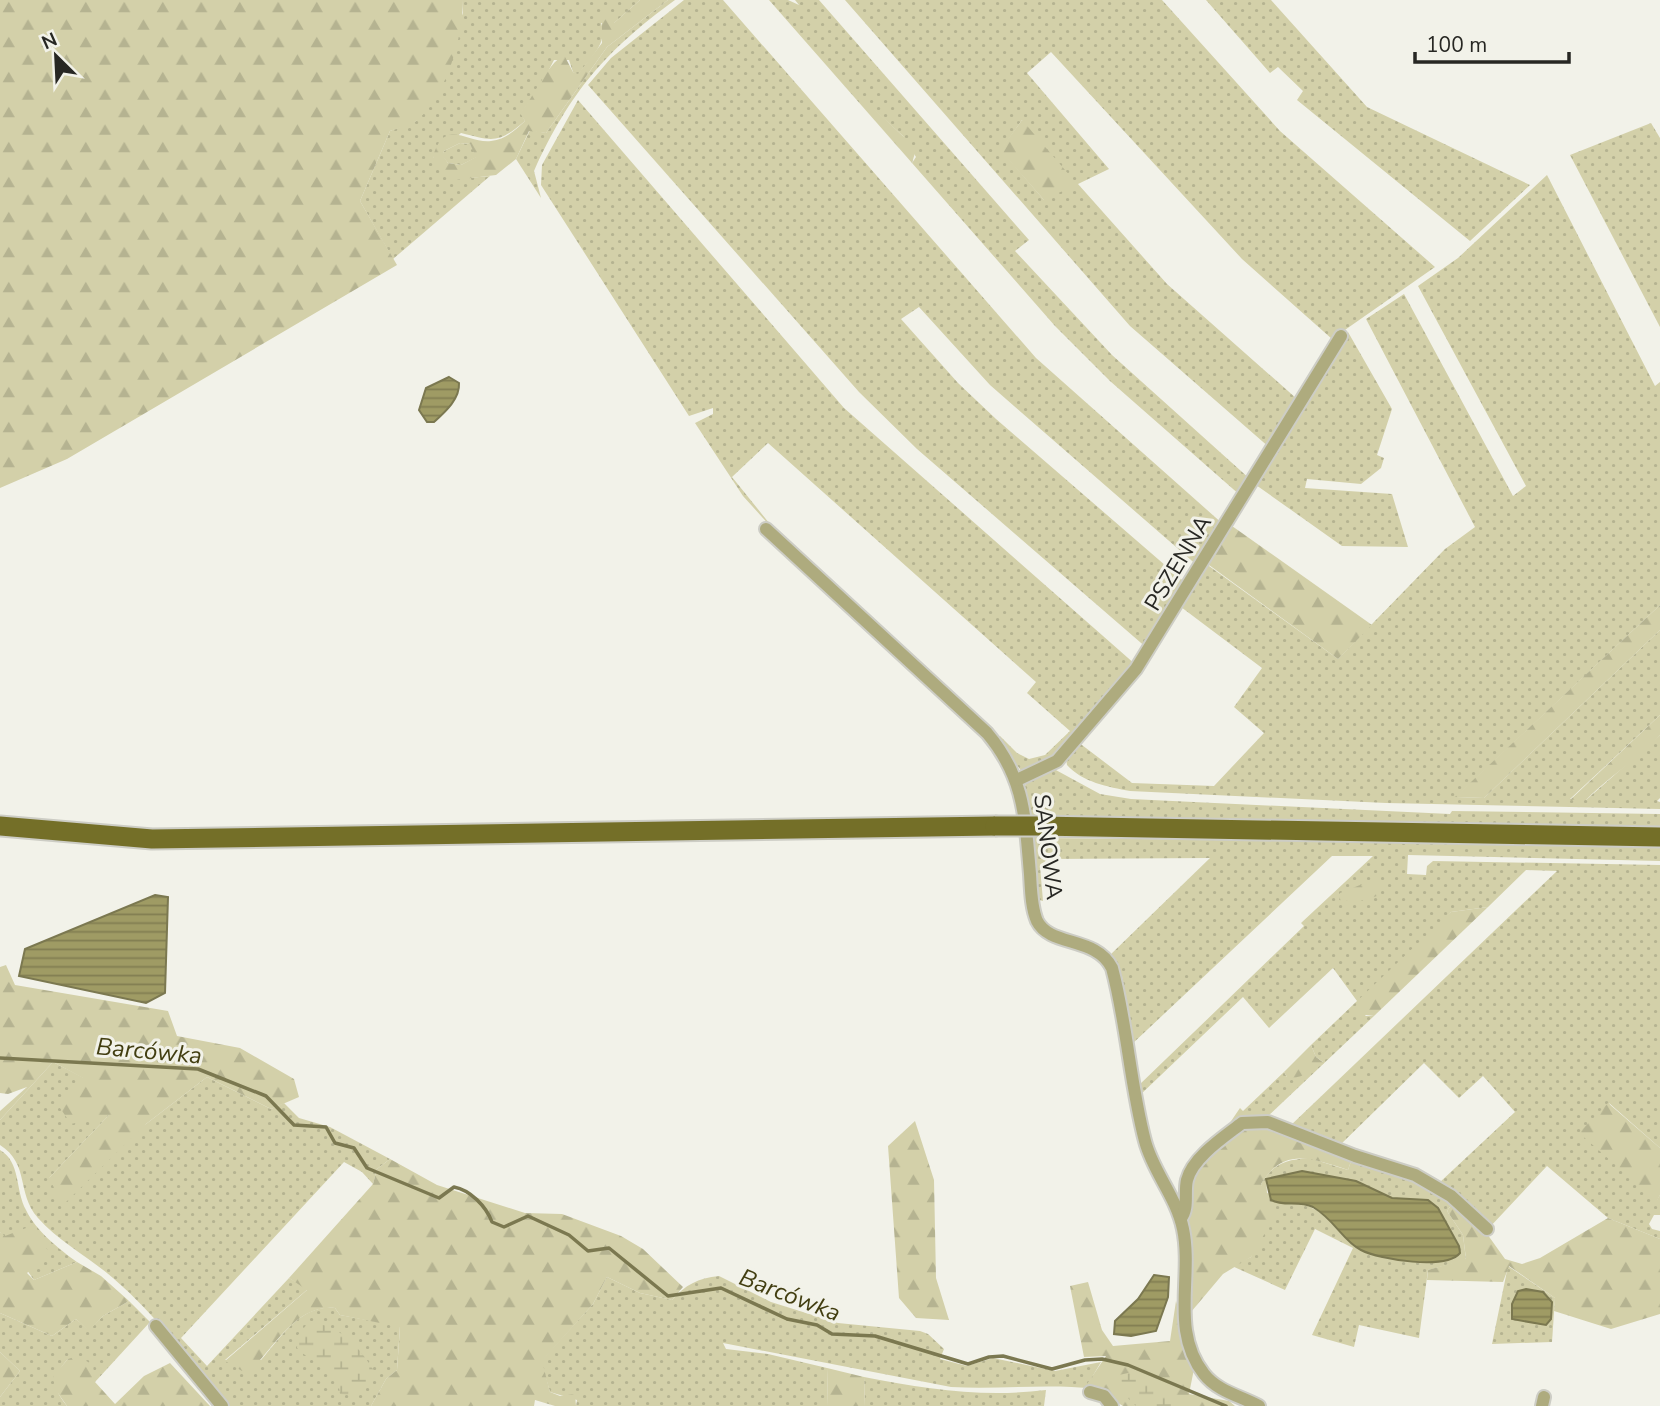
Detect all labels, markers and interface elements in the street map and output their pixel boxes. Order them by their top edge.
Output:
north arrow [21,21,91,91]
scale bar [1415,21,1569,65]
text: N [38,27,61,56]
text: 100 m [1426,31,1487,59]
street label: PSZENNA [1137,509,1219,617]
street label: SANOWA [1026,793,1070,902]
water label: Barcówka [95,1030,203,1072]
water label: Barcówka [735,1261,845,1329]

